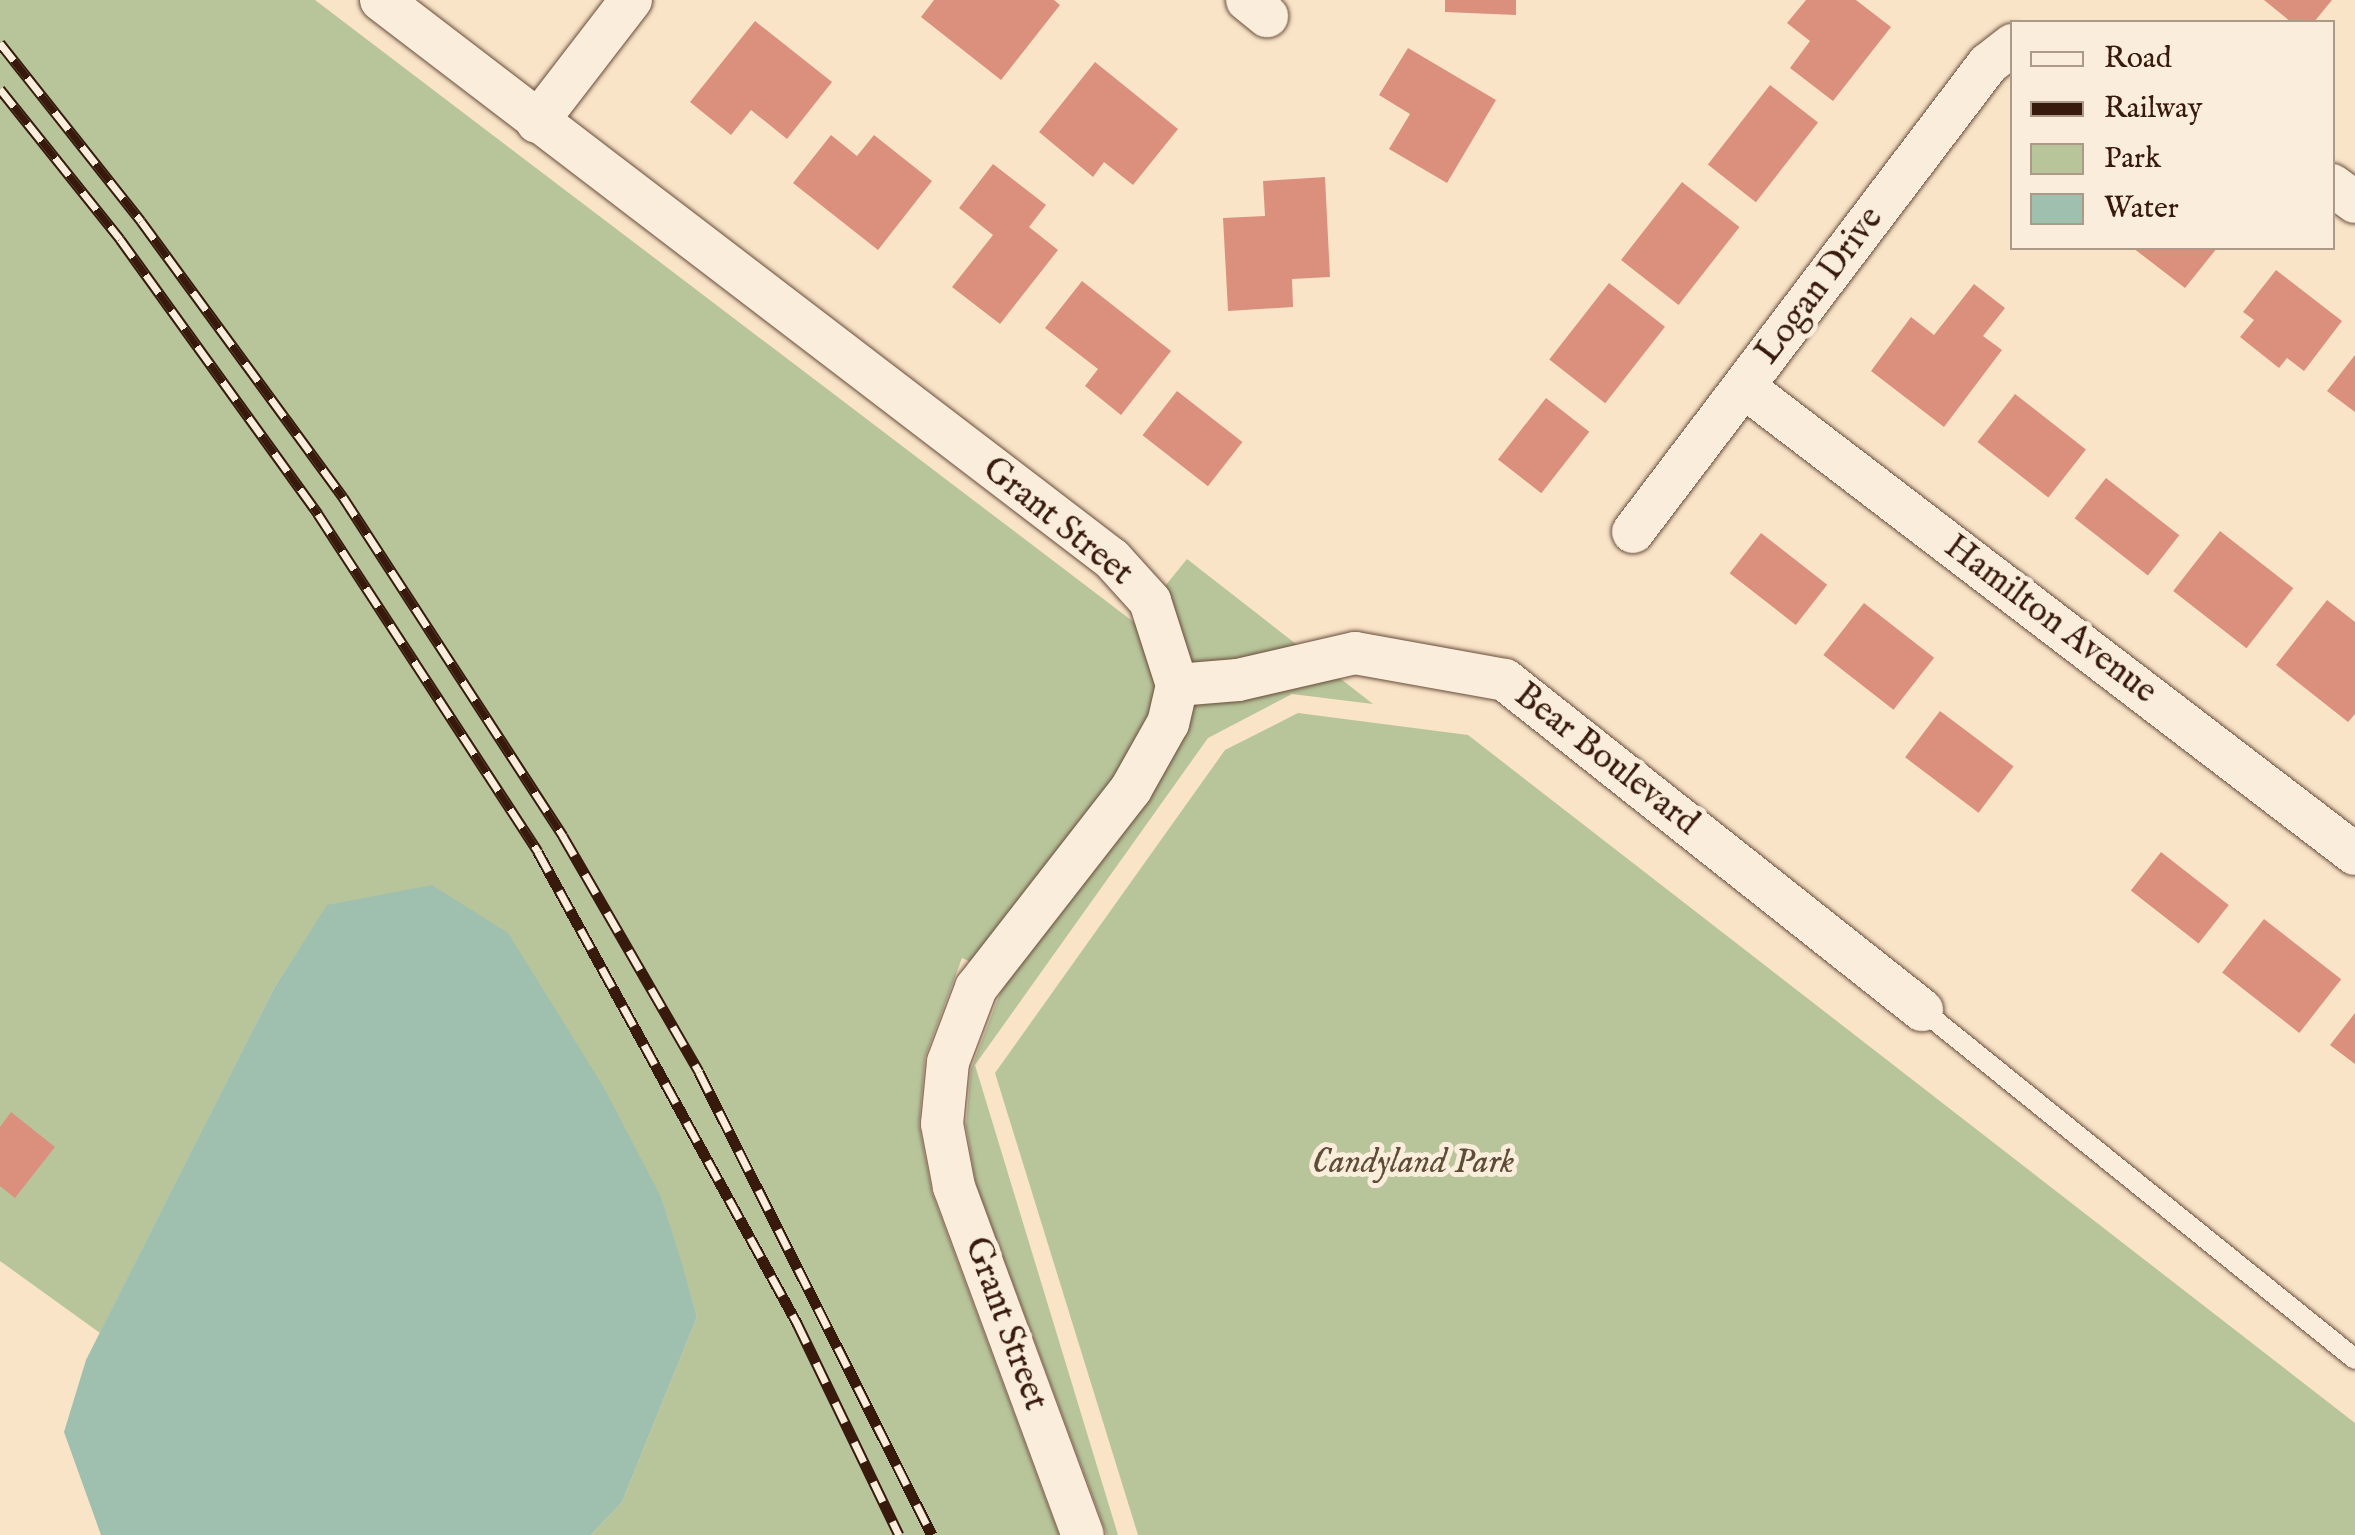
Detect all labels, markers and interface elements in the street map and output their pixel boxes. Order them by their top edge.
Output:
legend [2010,20,2335,250]
text: Road [2104,40,2172,78]
text: Railway [2104,90,2202,128]
text: Park [2104,140,2161,178]
text: Water [2104,190,2179,228]
street label: Logan Drive [1747,199,1893,373]
street label: Grant Street [973,449,1141,595]
street label: Hamilton Avenue [1936,526,2164,714]
street label: Bear Boulevard [1505,675,1707,845]
park label: Candyland Park [1312,1142,1514,1184]
street label: Grant Street [954,1232,1056,1416]

